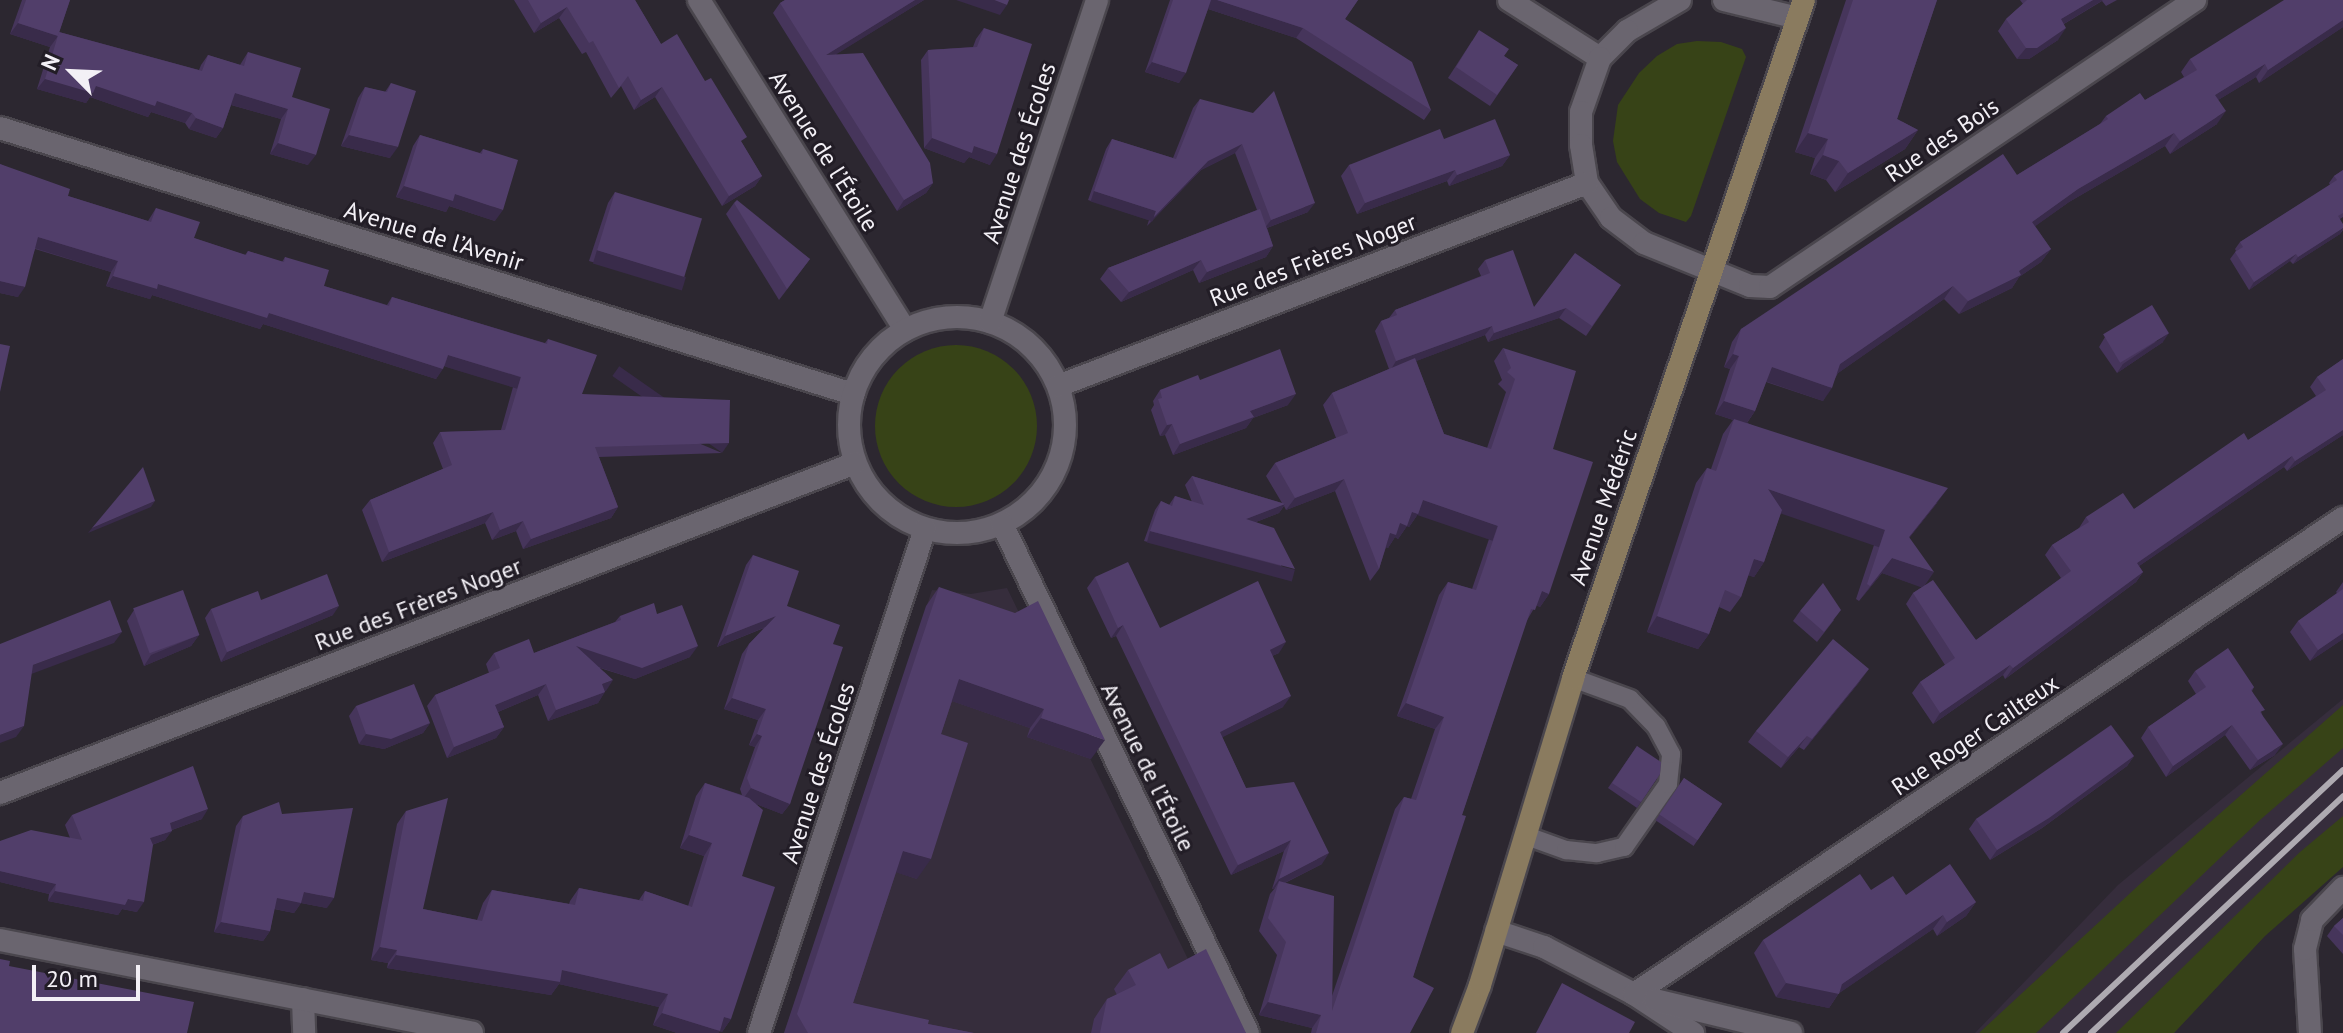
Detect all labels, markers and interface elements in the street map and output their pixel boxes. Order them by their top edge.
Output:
north arrow [32,32,112,112]
text: N [34,50,66,75]
street label: Avenue des Écoles [976,59,1062,247]
street label: Avenue de l’Étoile [763,65,885,237]
street label: Rue des Bois [1880,92,2004,188]
street label: Avenue de l’Avenir [341,195,527,277]
street label: Rue des Frères Noger [1206,207,1420,313]
street label: Avenue Médéric [1563,425,1643,589]
street label: Rue des Frères Noger [311,551,525,657]
street label: Rue Roger Cailteux [1886,668,2064,802]
street label: Avenue de l’Étoile [1095,678,1201,856]
street label: Avenue des Écoles [775,679,861,867]
scale bar [36,949,144,999]
text: 20 m [46,963,98,994]

